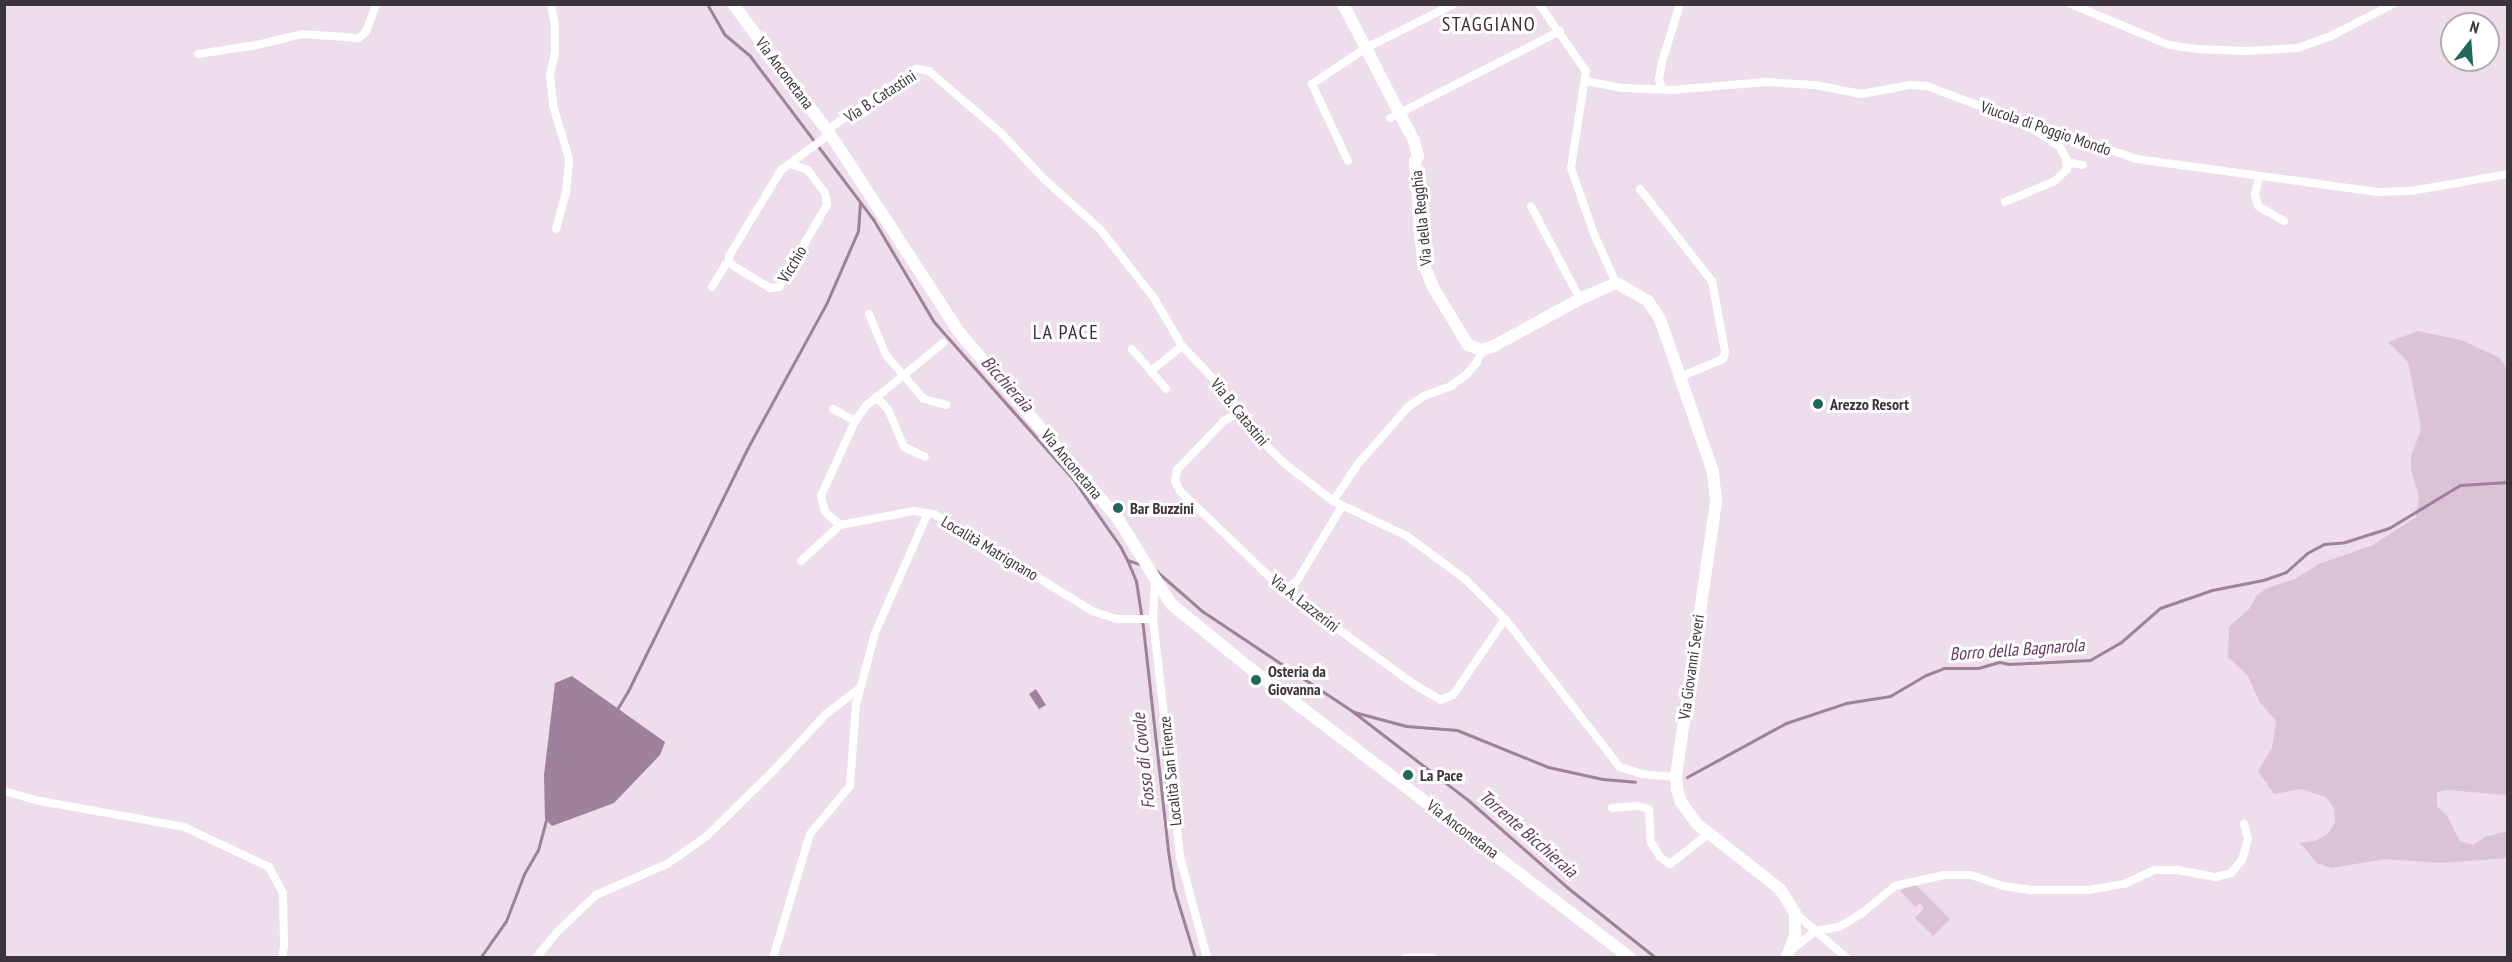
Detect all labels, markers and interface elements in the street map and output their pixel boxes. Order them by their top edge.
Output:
district label: STAGGIANO [1442,12,1536,36]
north arrow [2440,12,2500,72]
text: N [2468,16,2482,38]
street label: Via Anconetana [752,33,818,113]
street label: Via B. Catastini [840,65,920,127]
street label: Viucola di Poggio Mondo [1978,97,2114,159]
street label: Via della Regghia [1406,169,1436,267]
street label: Vicchio [774,242,810,286]
district label: LA PACE [1032,320,1100,344]
water label: Bicchieraia [976,352,1038,416]
street label: Via B. Catastini [1207,374,1273,450]
place label: Arezzo Resort [1830,394,1909,414]
marker: Arezzo Resort [1811,397,1825,411]
street label: Via Anconetana [1037,425,1107,503]
place label: Bar Buzzini [1130,498,1194,518]
marker: Bar Buzzini [1111,501,1125,515]
street label: Località Matrignano [938,512,1042,584]
street label: Via A. Lazzerini [1266,570,1344,636]
street label: Via Giovanni Severi [1674,613,1708,721]
water label: Borro della Bagnarola [1949,635,2085,665]
place label: Osteria da Giovanna [1268,661,1326,699]
marker: Osteria da Giovanna [1249,673,1263,687]
water label: Fosso di Covole [1128,712,1160,810]
street label: Località San Firenze [1155,715,1185,827]
place label: La Pace [1420,765,1463,785]
marker: La Pace [1401,768,1415,782]
water label: Torrente Bicchieraia [1475,786,1581,882]
street label: Via Anconetana [1423,796,1503,862]

